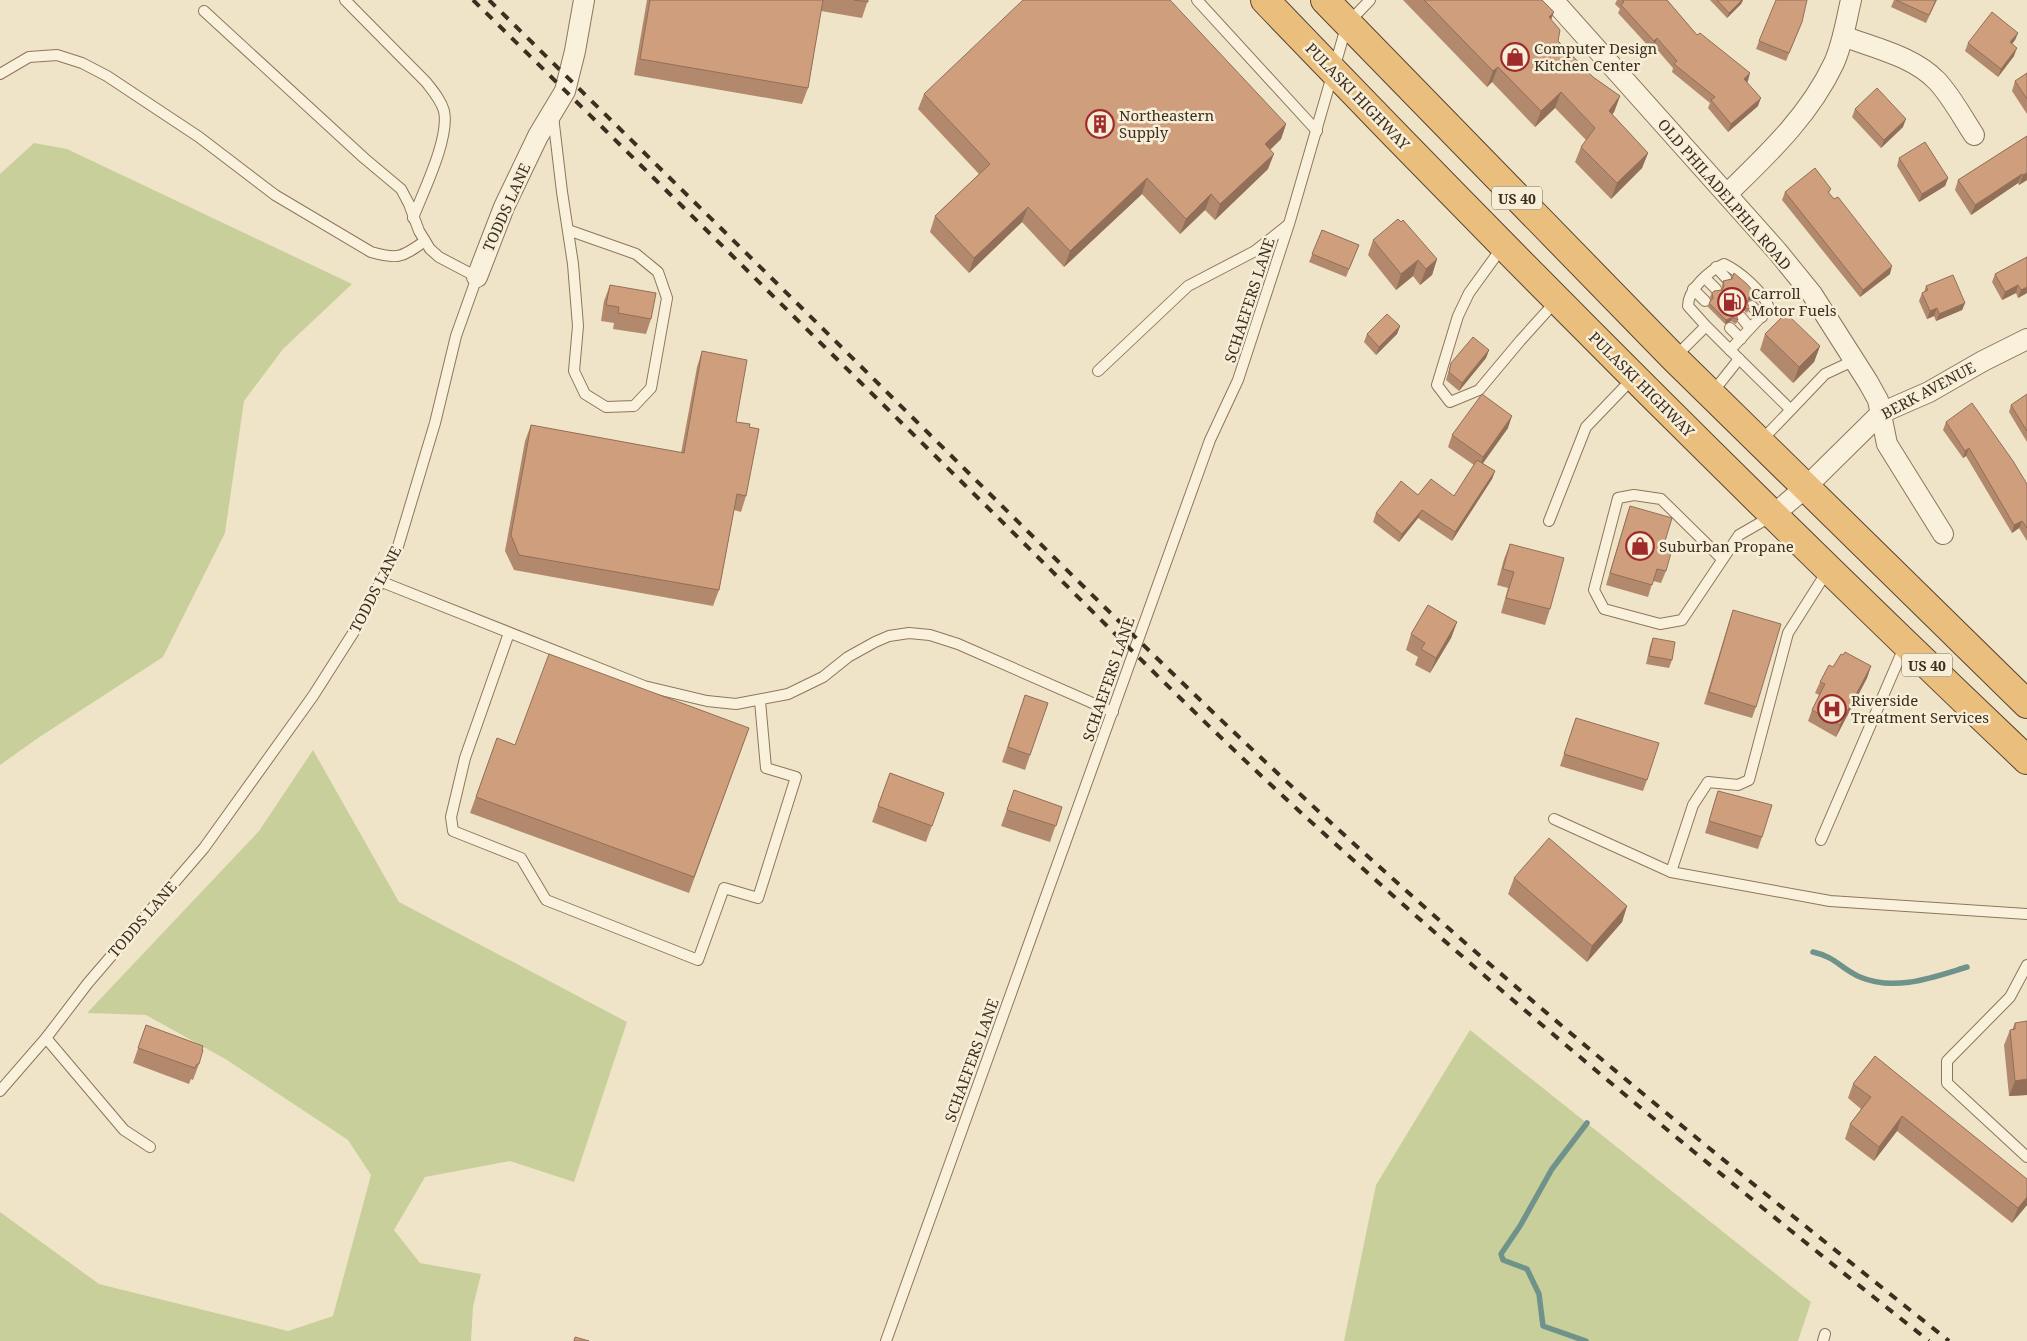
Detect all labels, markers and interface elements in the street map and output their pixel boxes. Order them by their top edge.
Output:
street label: PULASKI HIGHWAY [1302,38,1415,154]
place label: Computer Design Kitchen Center [1534,38,1658,75]
shop icon: Computer Design Kitchen Center [1500,42,1530,72]
place label: Northeastern Supply [1119,105,1215,142]
building icon: Northeastern Supply [1085,109,1115,139]
street label: OLD PHILADELPHIA ROAD [1654,114,1796,274]
street label: TODDS LANE [478,160,534,254]
road number: US 40 [1492,187,1542,210]
street label: SCHAEFERS LANE [1219,235,1279,365]
place label: Carroll Motor Fuels [1751,283,1837,320]
fuel station icon: Carroll Motor Fuels [1717,287,1747,317]
street label: PULASKI HIGHWAY [1585,327,1699,441]
street label: BERK AVENUE [1877,357,1979,423]
shop icon: Suburban Propane [1625,531,1655,561]
place label: Suburban Propane [1659,536,1794,556]
street label: TODDS LANE [345,542,405,636]
street label: SCHAEFERS LANE [1077,614,1139,744]
road number: US 40 [1902,654,1952,676]
place label: Riverside Treatment Services [1851,690,1989,727]
hospital icon: Riverside Treatment Services [1817,694,1847,724]
street label: TODDS LANE [103,877,181,961]
street label: SCHAEFERS LANE [939,995,1003,1125]

